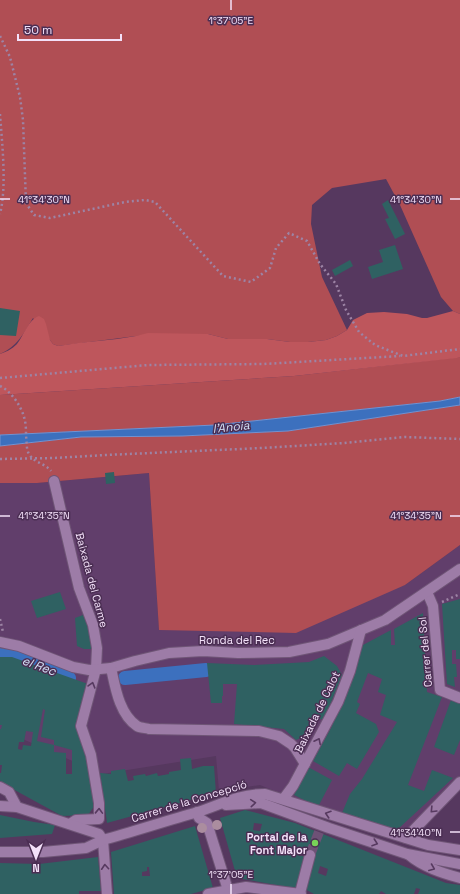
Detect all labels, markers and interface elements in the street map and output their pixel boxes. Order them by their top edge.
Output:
text: 1°37'05"E [209,14,254,27]
scale bar [18,16,121,42]
text: 50 m [24,22,52,38]
text: 41°34'30"N [18,193,70,206]
text: 41°34'30"N [390,193,442,206]
water label: l'Anoia [212,417,250,437]
text: 41°34'35"N [18,509,70,522]
text: 41°34'35"N [390,509,442,522]
street label: Baixada del Carme [73,531,111,629]
street label: Carrer del Sol [415,616,435,688]
street label: Ronda del Rec [199,633,275,647]
water label: el Rec [20,652,59,680]
street label: Baixada de Calot [291,669,343,755]
one-way arrow [87,682,96,689]
one-way arrow [313,738,321,745]
street label: Carrer de la Concepció [130,777,249,825]
one-way arrow [249,799,256,808]
one-way arrow [430,805,438,813]
one-way arrow [95,808,103,814]
one-way arrow [325,810,332,819]
text: 41°34'40"N [390,826,442,839]
place label: Portal de la Font Major [247,830,308,857]
north arrow [16,838,56,878]
marker: Portal de la Font Major [310,838,320,848]
one-way arrow [372,838,379,847]
text: N [32,861,40,875]
one-way arrow [101,864,110,870]
one-way arrow [429,864,436,872]
text: 1°37'05"E [209,868,254,881]

